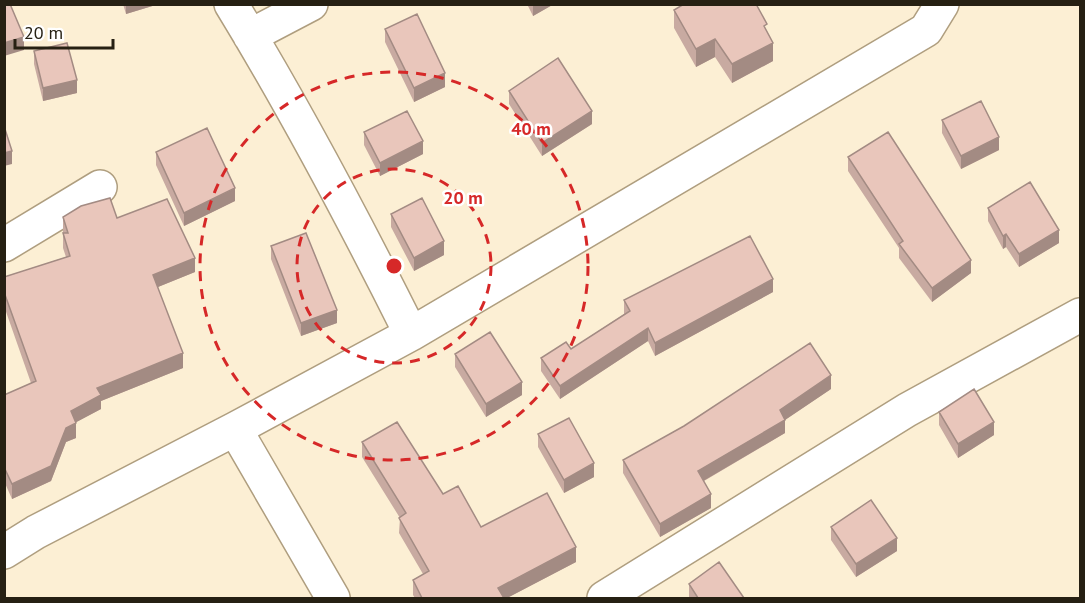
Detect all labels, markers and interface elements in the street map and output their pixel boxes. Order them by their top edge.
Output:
scale bar [15,12,112,50]
text: 20 m [24,21,63,44]
text: 40 m [511,117,551,140]
text: 20 m [443,186,483,209]
centre of rings [384,256,404,276]

